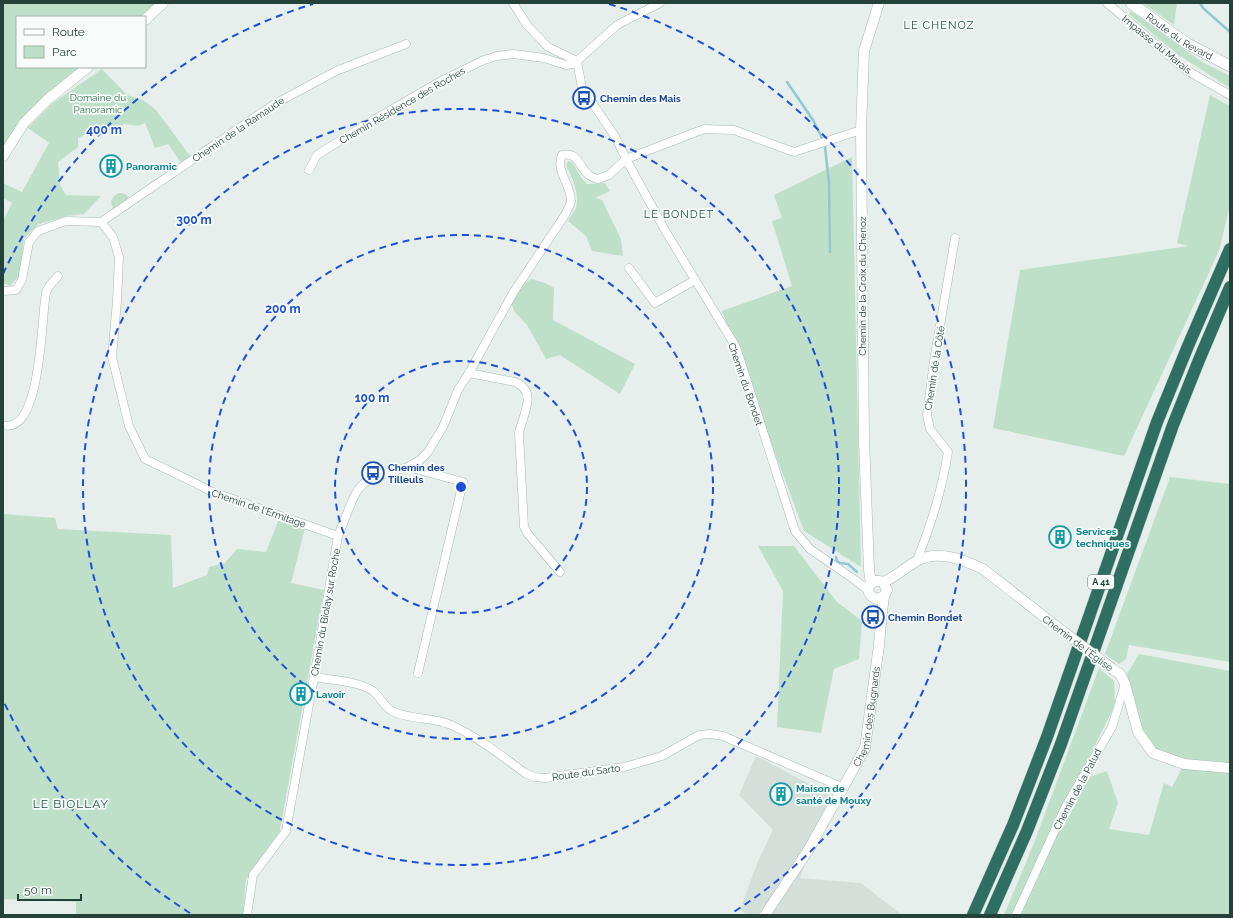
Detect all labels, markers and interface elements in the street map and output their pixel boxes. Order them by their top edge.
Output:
street label: Route du Revard [1144,11,1215,62]
street label: Impasse du Marais [1120,13,1194,76]
legend [16,16,146,68]
district label: LE CHENOZ [904,19,974,32]
text: Route [52,25,85,39]
text: Parc [52,45,77,59]
street label: Chemin Résidence des Roches [338,65,467,146]
bus stop icon: Chemin des Mais [571,85,597,111]
park label: Domaine du Panoramic [70,92,126,115]
place label: Chemin des Mais [600,93,681,104]
street label: Chemin de la Ramaude [190,95,286,164]
text: 400 m [86,123,122,137]
building icon: Panoramic [98,153,124,179]
place label: Panoramic [126,161,177,172]
district label: LE BONDET [644,208,714,221]
text: 300 m [176,213,212,227]
street label: Chemin de la Croix du Chenoz [857,216,868,356]
text: 200 m [265,302,301,316]
street label: Chemin de la Côté [922,325,947,411]
street label: Chemin du Bondet [726,341,765,428]
text: 100 m [355,391,389,405]
bus stop icon: Chemin des Tilleuls [360,460,386,486]
place label: Chemin des Tilleuls [388,462,445,485]
centre of rings [454,480,468,494]
street label: Chemin de l'Ermitage [210,487,308,530]
building icon: Services techniques [1047,524,1073,550]
place label: Services techniques [1076,526,1130,549]
street label: Chemin du Biolay sur Roche [309,547,342,677]
road number: A 41 [1088,575,1114,589]
bus stop icon: Chemin Bondet [860,604,886,630]
place label: Chemin Bondet [888,612,962,623]
street label: Chemin de l'Église [1040,613,1115,674]
street label: Chemin des Bugnards [851,665,882,768]
building icon: Lavoir [288,681,314,707]
place label: Lavoir [316,689,345,700]
street label: Chemin de la Palud [1051,747,1103,832]
street label: Route du Sarto [551,762,621,783]
building icon: Maison de santé de Mouxy [768,781,794,807]
place label: Maison de santé de Mouxy [796,783,872,806]
district label: LE BIOLLAY [33,797,109,811]
scale bar [18,876,81,902]
text: 50 m [24,883,52,897]

